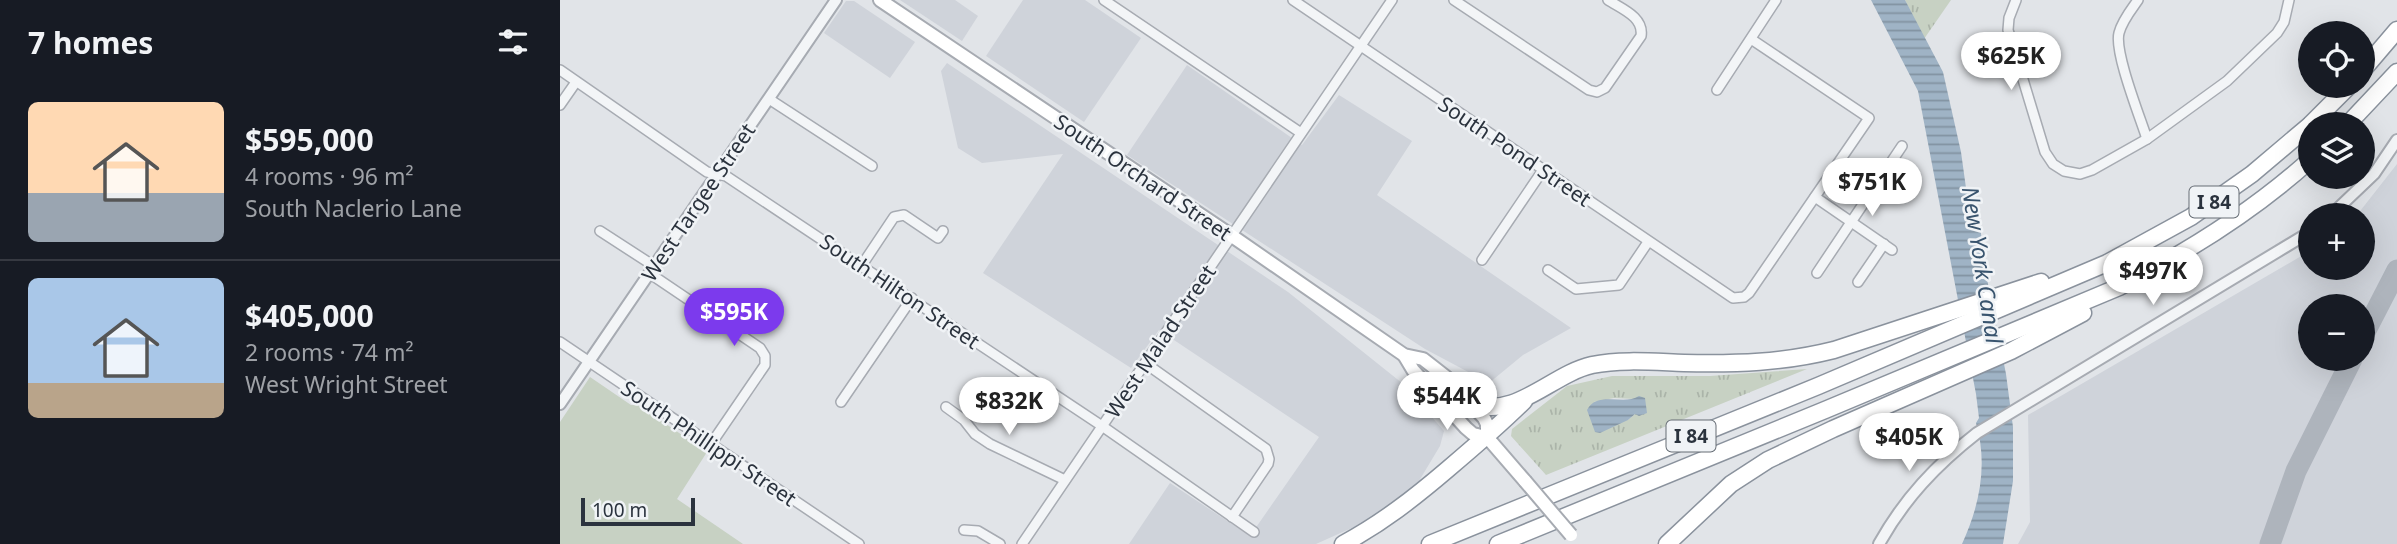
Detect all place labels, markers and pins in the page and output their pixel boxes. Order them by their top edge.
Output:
pin: $625K [1962,32,2060,92]
pin: $751K [1823,158,1921,218]
pin: $497K [2104,247,2202,307]
pin: $595K [685,288,783,348]
pin: $544K [1398,372,1496,432]
pin: $832K [960,378,1058,437]
pin: $405K [1860,414,1958,473]

